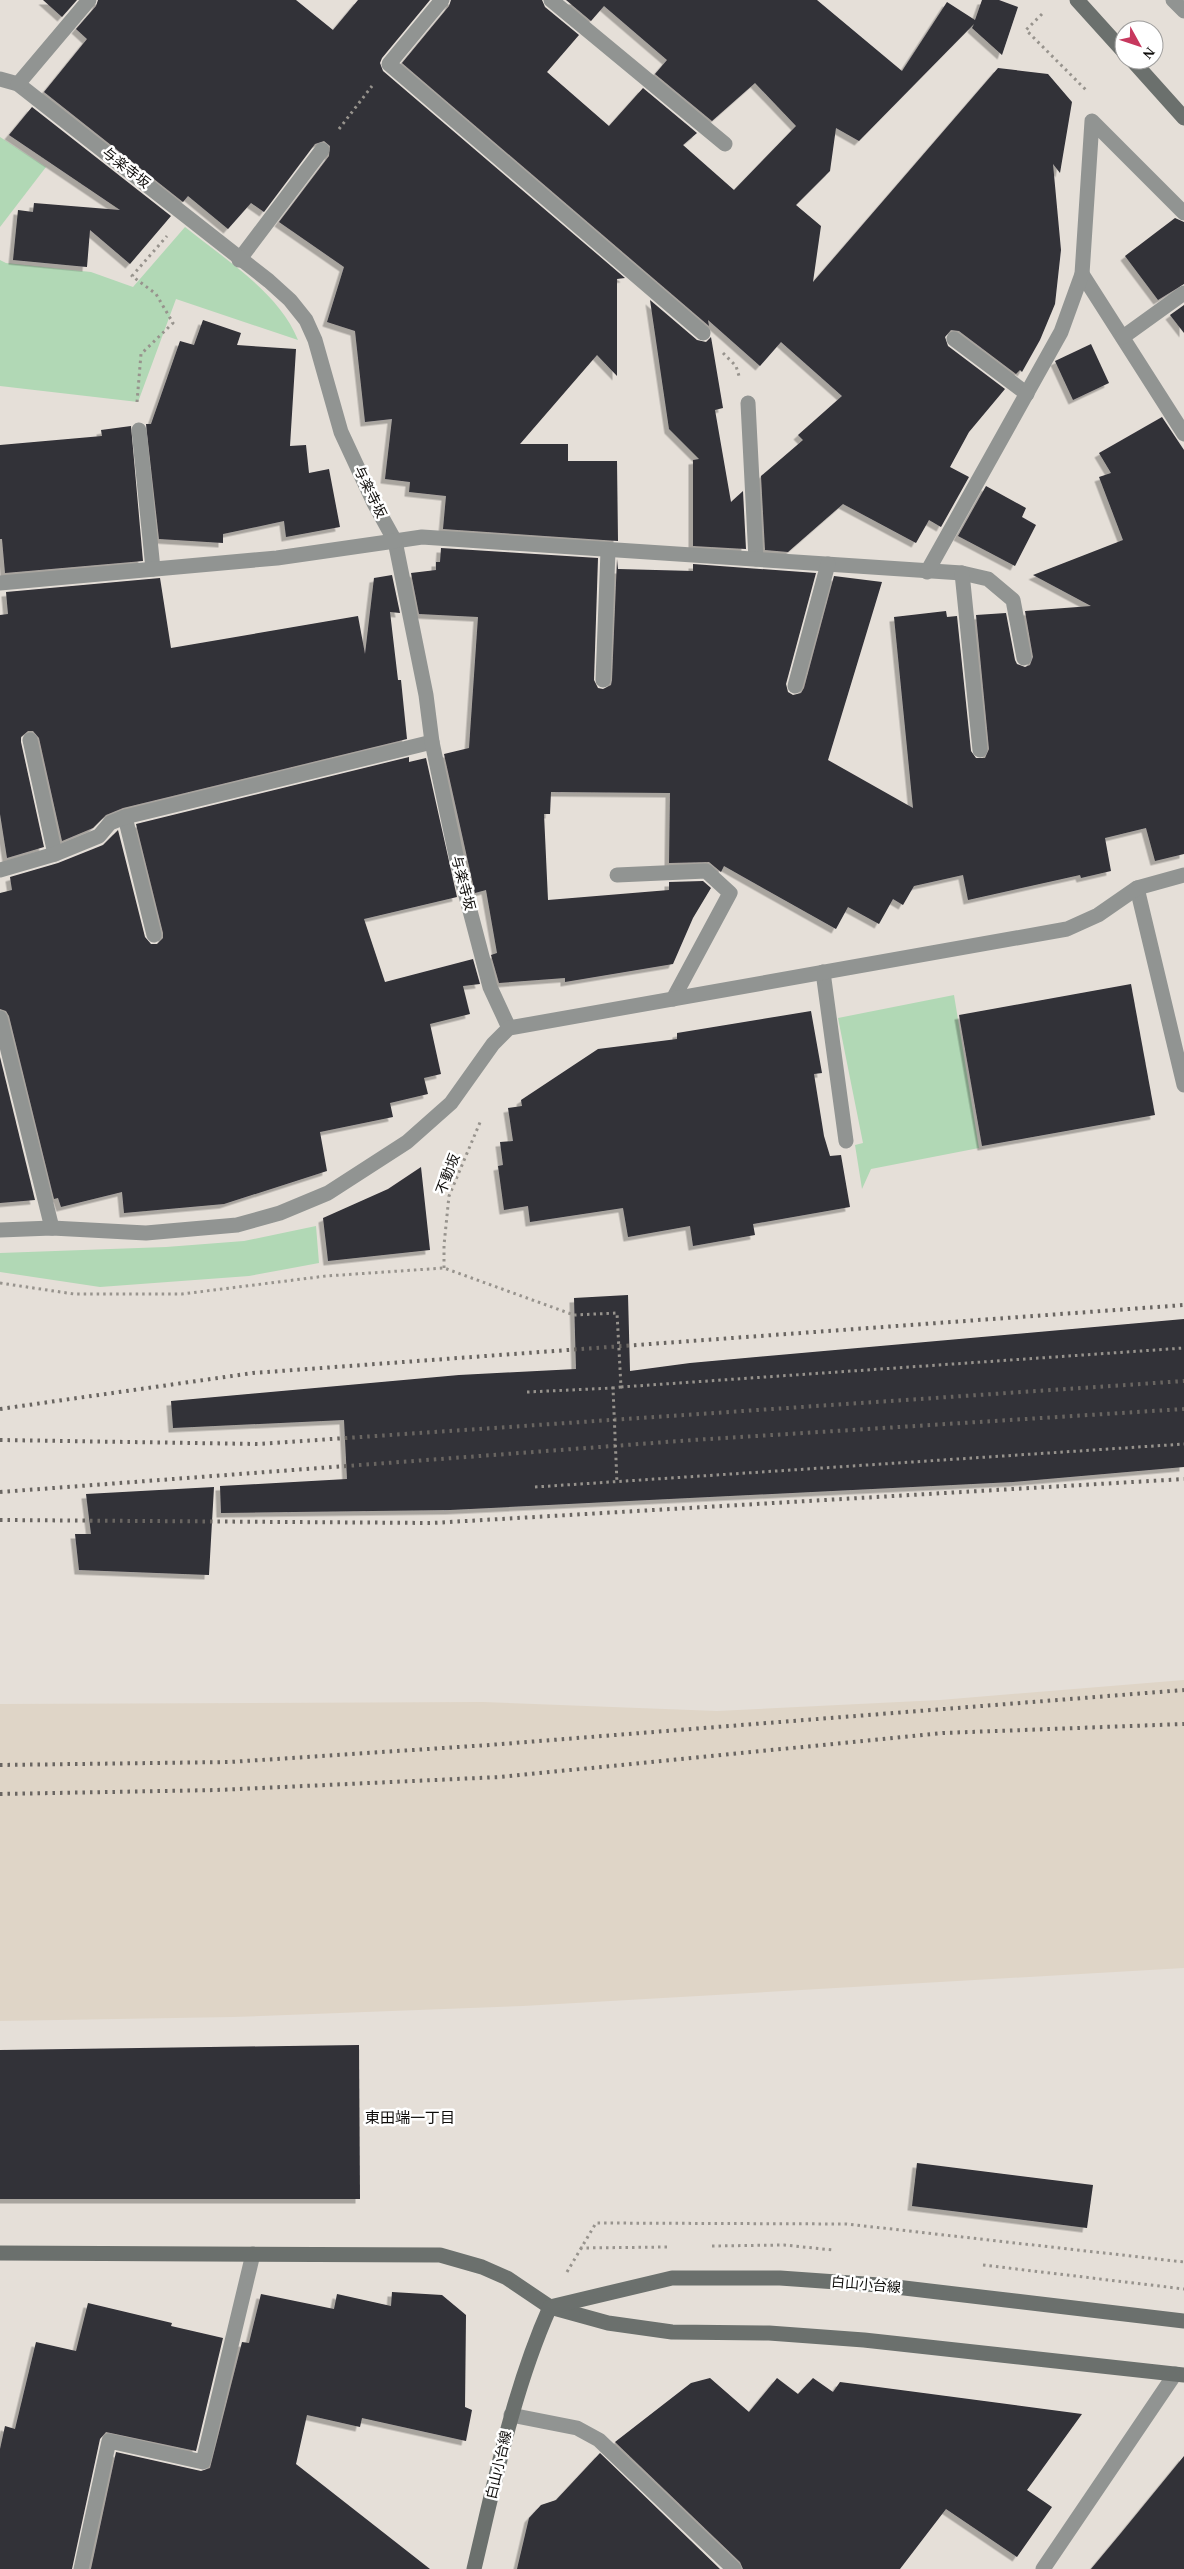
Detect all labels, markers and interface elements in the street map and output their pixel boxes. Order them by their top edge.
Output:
north arrow [1114,20,1164,70]
text: N [1140,44,1158,62]
street label: 与楽寺坂 [99,145,153,191]
street label: 与楽寺坂 [351,464,389,520]
street label: 与楽寺坂 [449,854,477,912]
street label: 不動坂 [433,1152,463,1196]
district label: 東田端一丁目 [365,2110,455,2126]
street label: 白山小台線 [830,2273,902,2296]
street label: 白山小台線 [483,2429,514,2501]

